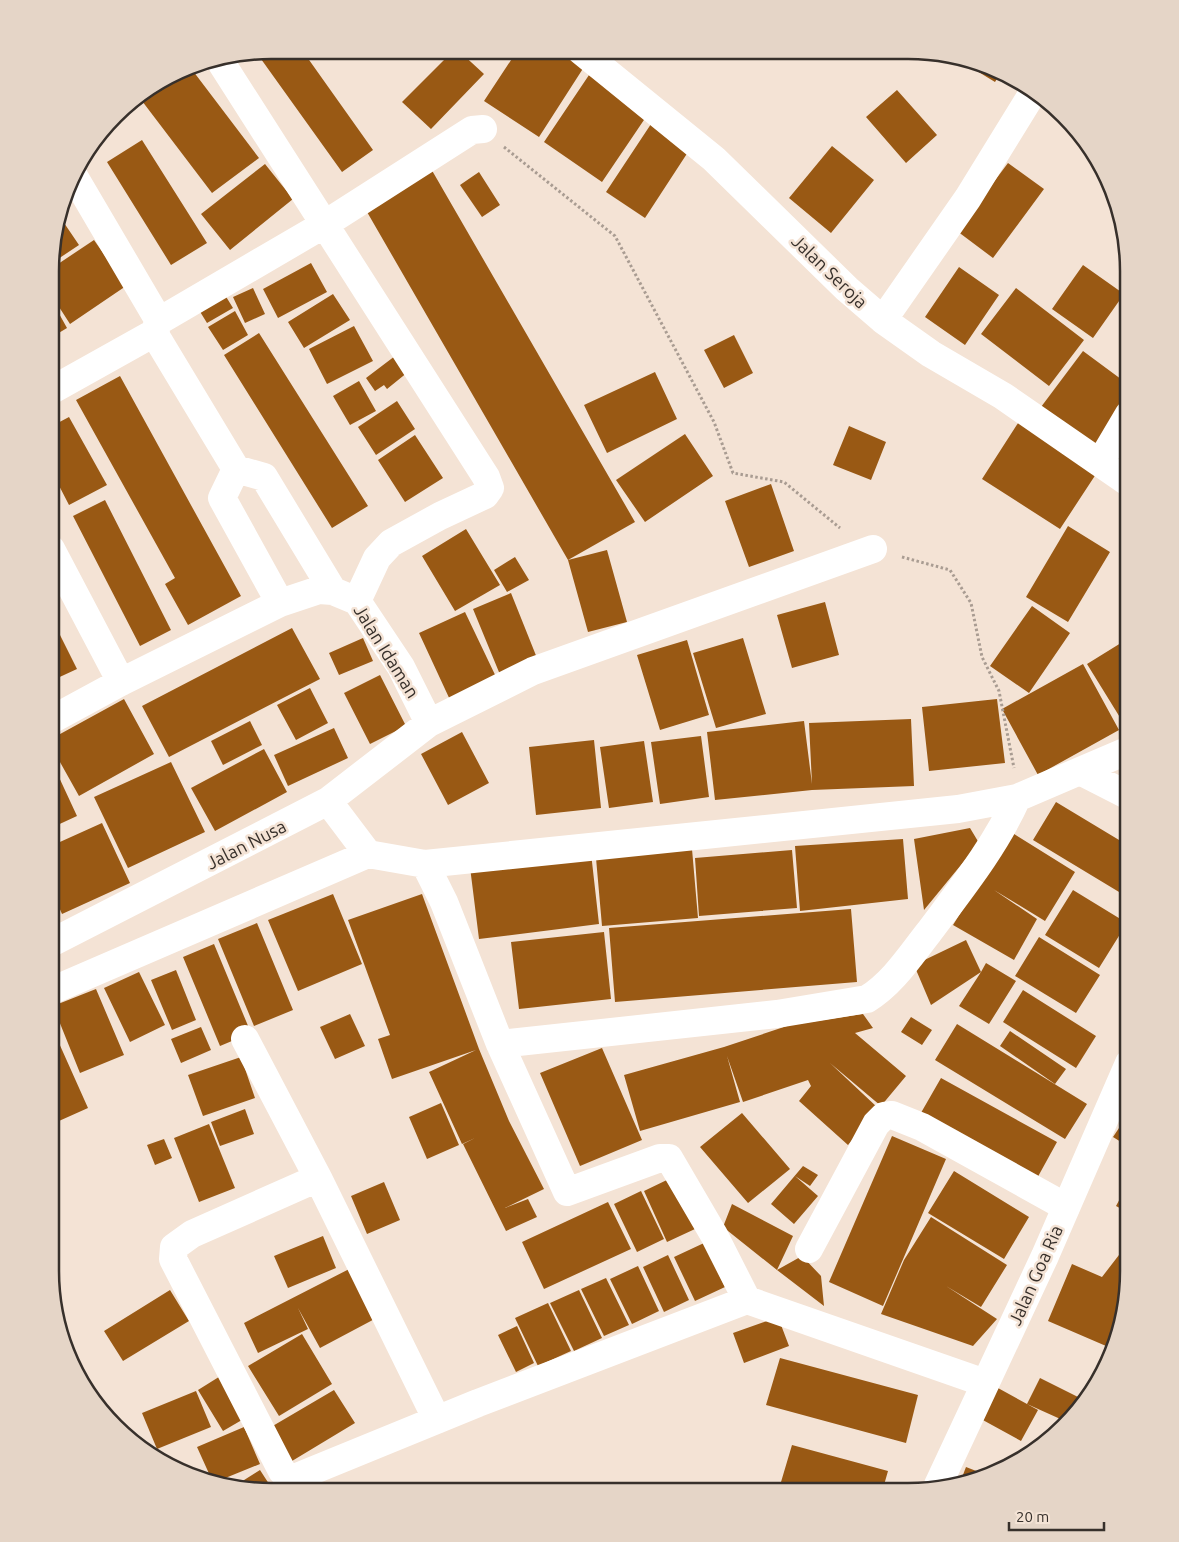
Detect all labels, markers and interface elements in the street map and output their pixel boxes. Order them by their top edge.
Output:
street label: Jalan Seroja [788,230,872,312]
street label: Jalan Idaman [350,601,424,701]
street label: Jalan Nusa [203,815,289,873]
street label: Jalan Goa Ria [1004,1222,1066,1328]
scale bar [1009,1500,1104,1532]
text: 20 m [1016,1508,1049,1525]

